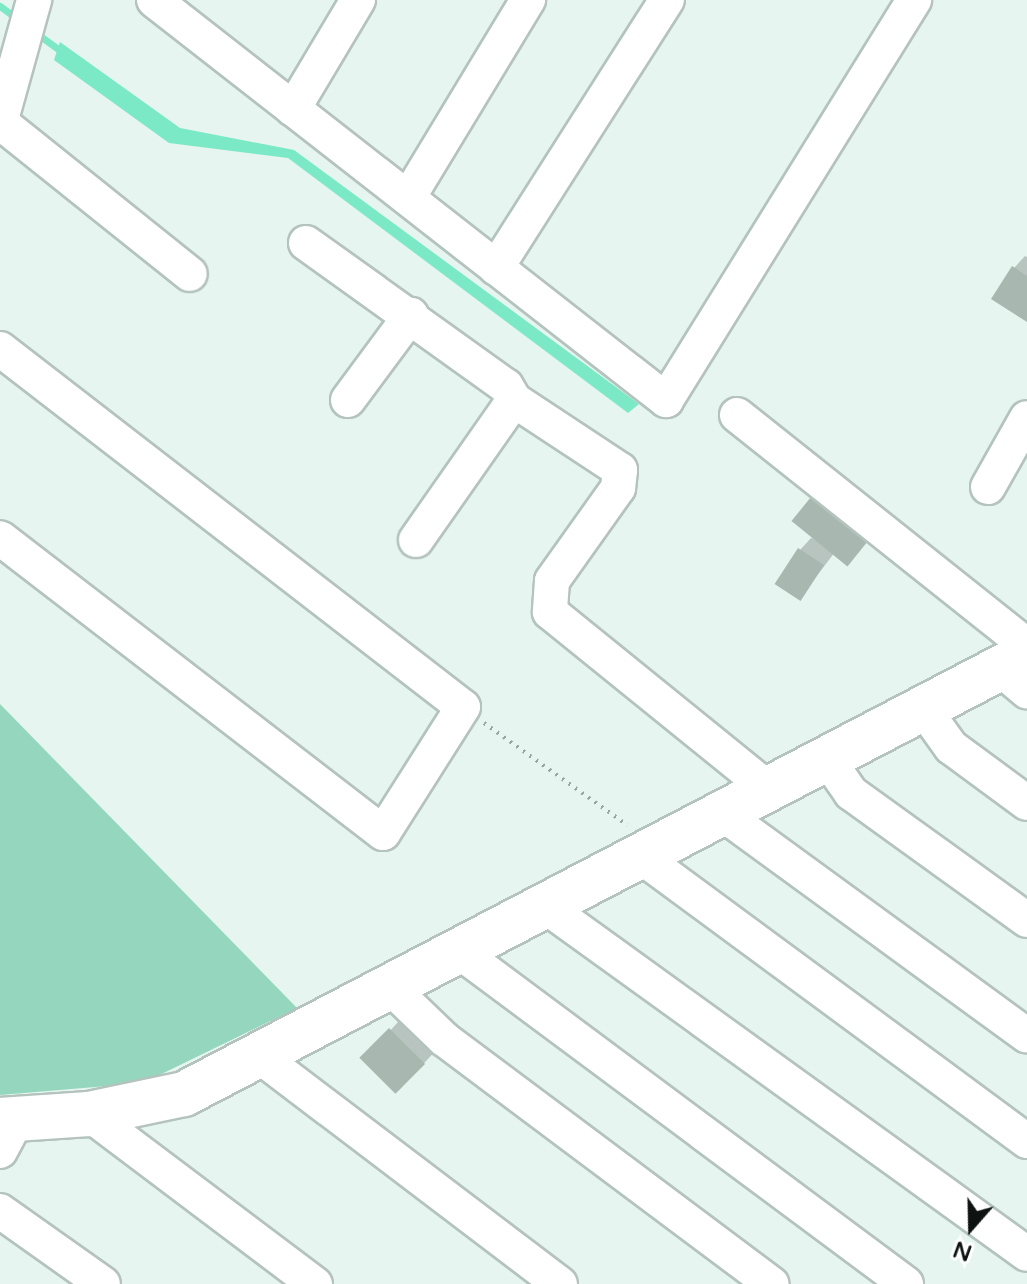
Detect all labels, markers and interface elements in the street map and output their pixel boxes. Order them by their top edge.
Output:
north arrow [931,1188,1011,1268]
text: N [950,1235,976,1266]

